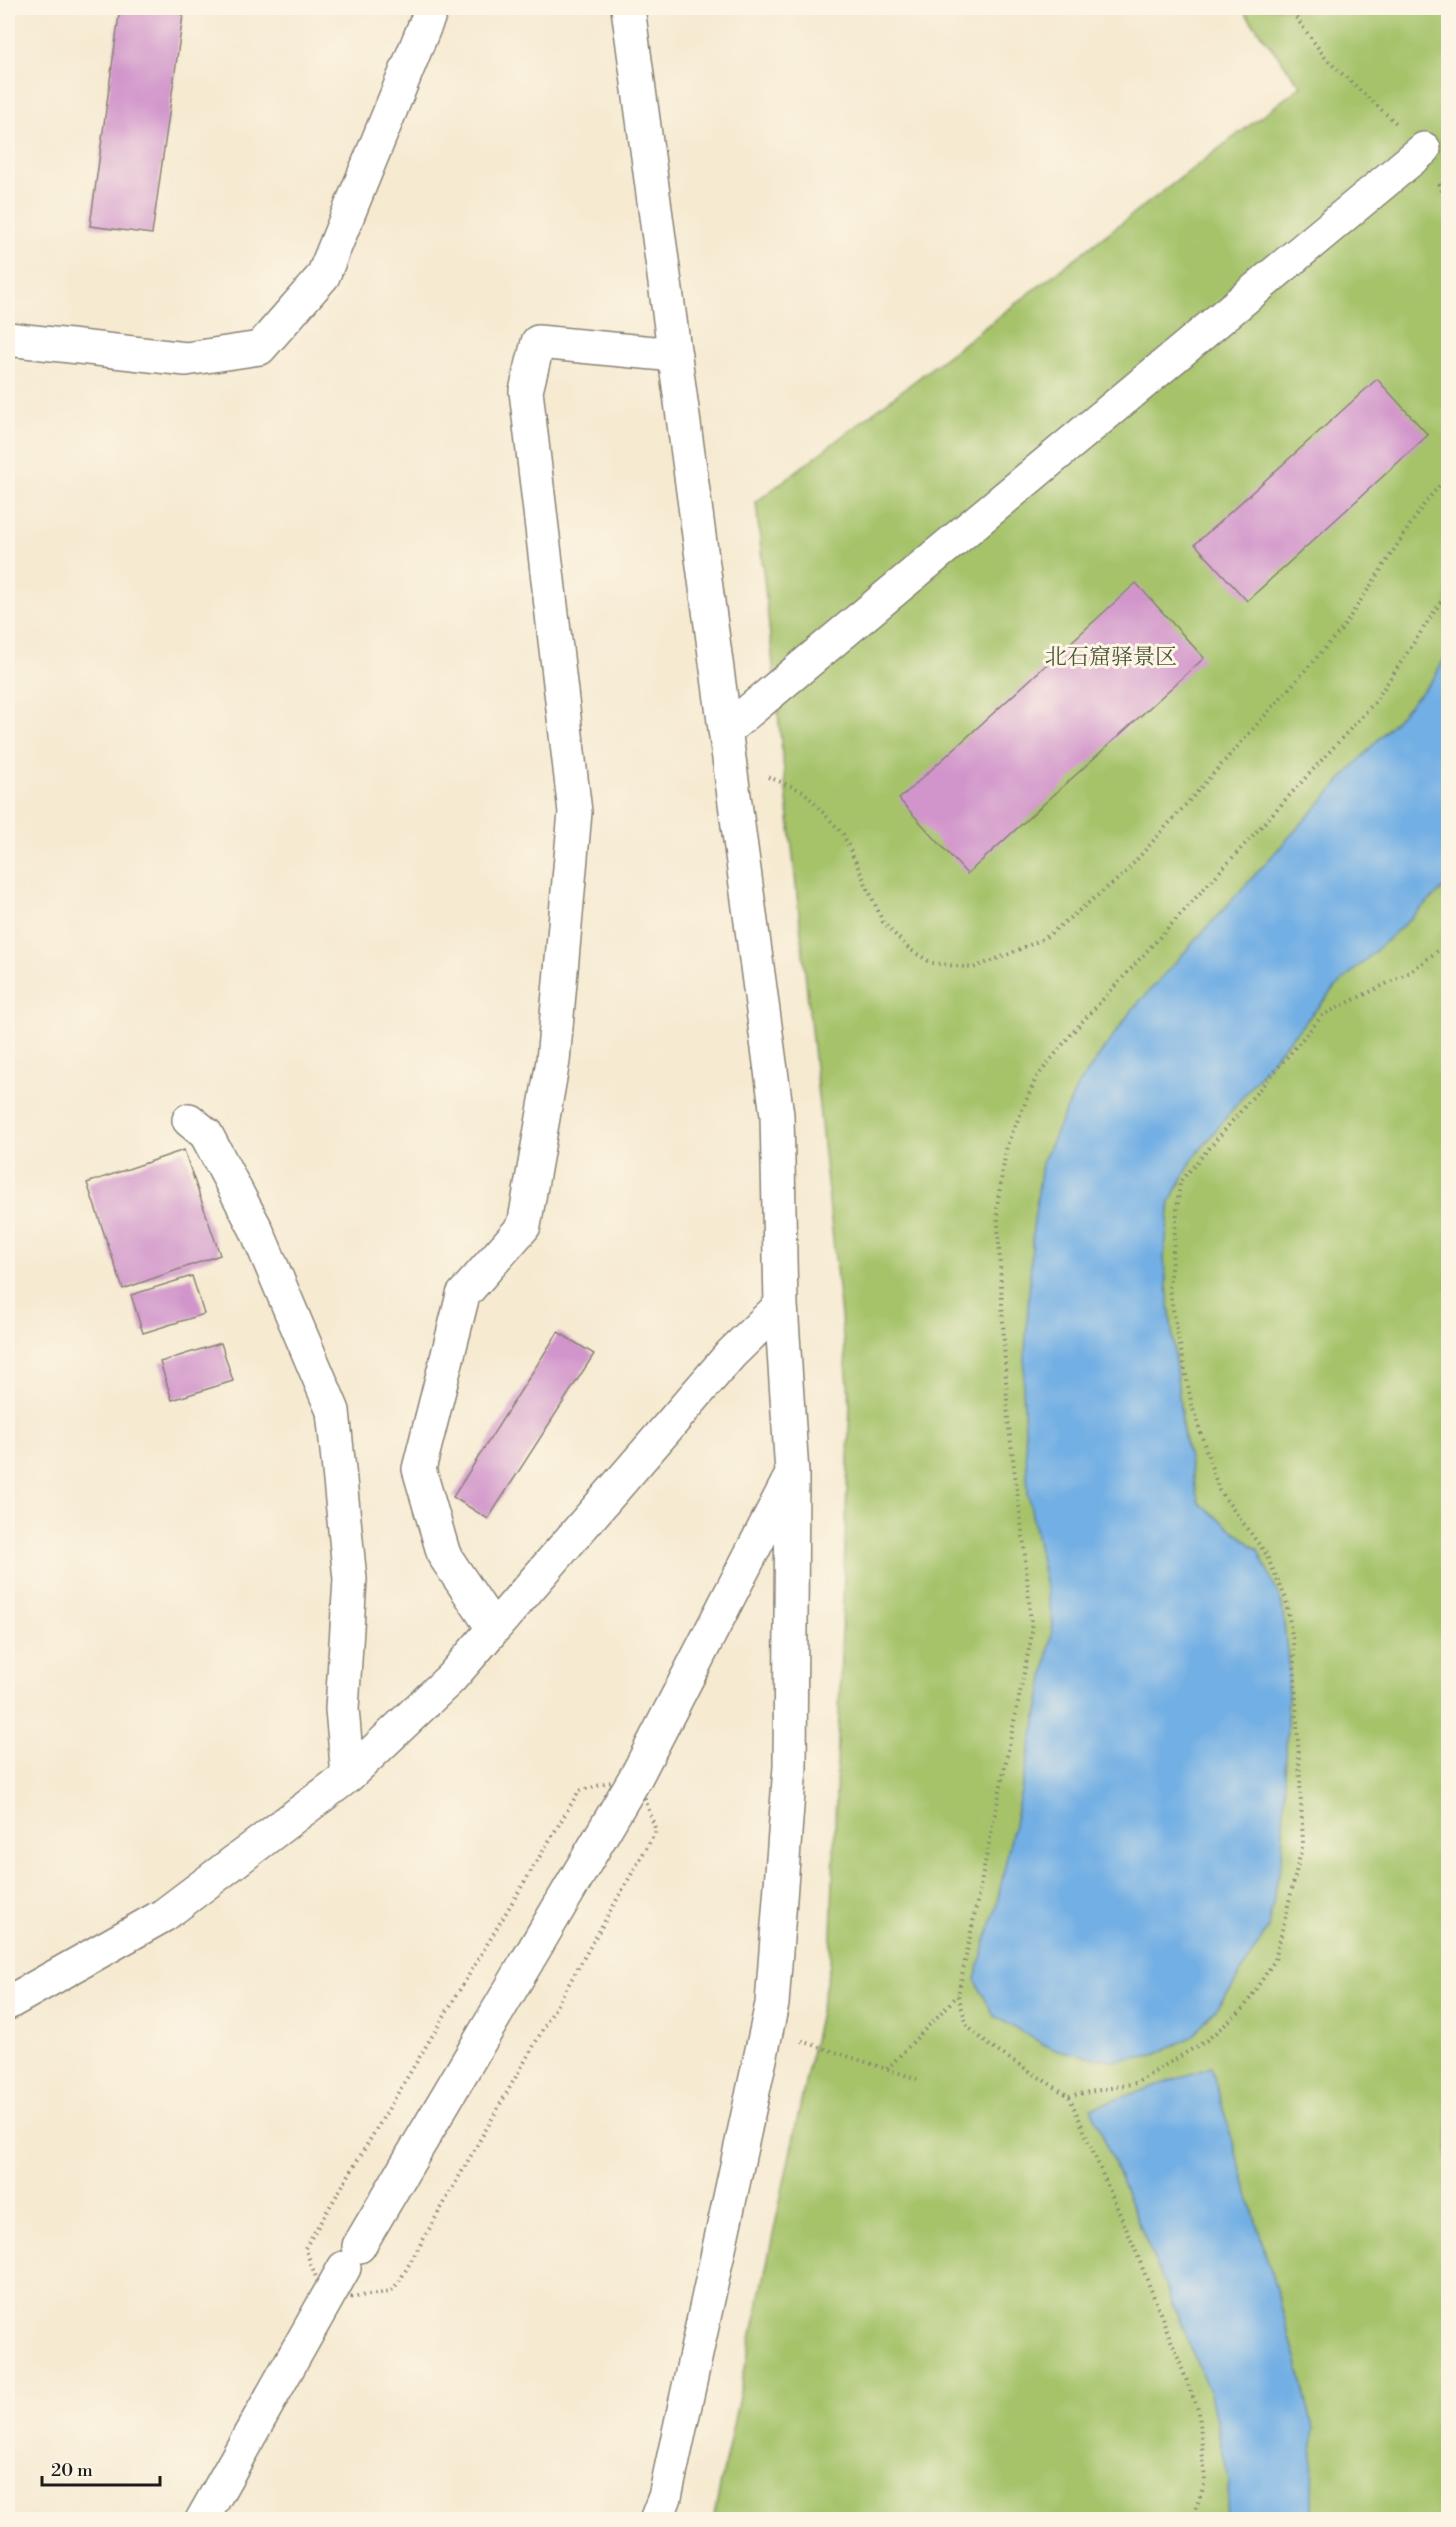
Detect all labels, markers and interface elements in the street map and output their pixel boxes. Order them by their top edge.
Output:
park label: 北石窟驿景区 [1045,644,1177,671]
scale bar [42,2449,160,2487]
text: 20 m [51,2459,93,2482]

